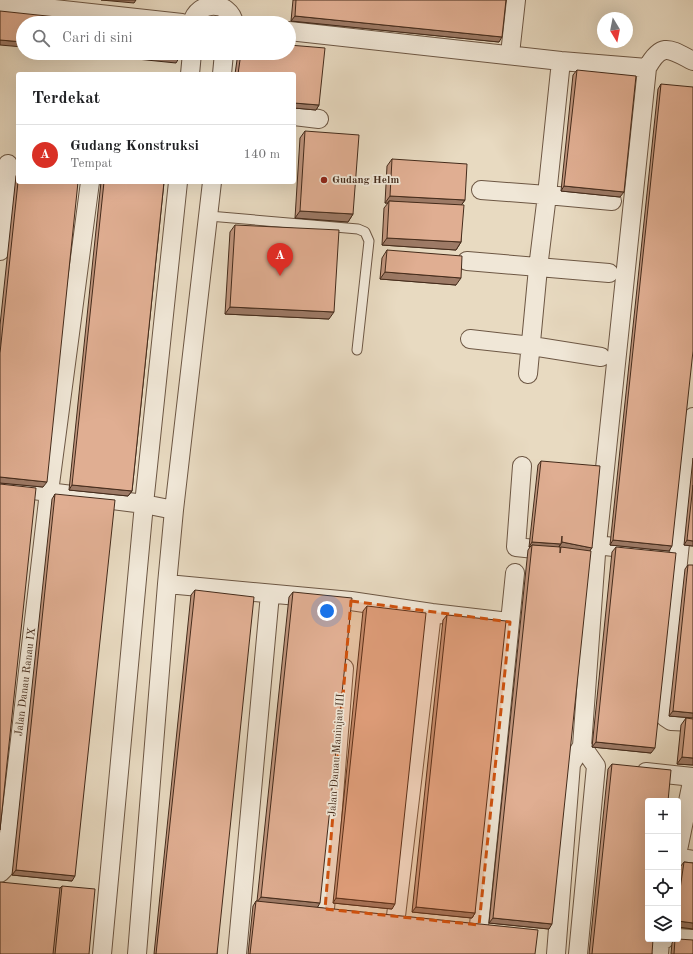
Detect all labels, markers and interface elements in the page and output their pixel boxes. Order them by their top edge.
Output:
north arrow [597,12,633,48]
search box [16,16,296,60]
icon: search [30,27,52,49]
text: Cari di sini [62,31,133,46]
text: Terdekat [32,90,100,107]
text: Gudang Konstruksi [70,139,199,154]
text: A [40,148,50,161]
text: 140 m [243,148,280,161]
text: Tempat [70,157,112,170]
marker: Gudang Helm [319,175,329,185]
place label: Gudang Helm [332,175,399,186]
pin: A [267,243,293,276]
your location [317,601,337,621]
street label: Jalan Danau Ranau IX [14,627,38,737]
street label: Jalan Danau Maninjau III [327,693,347,817]
map controls [645,798,681,942]
button: + [645,798,681,834]
button: − [645,834,681,870]
button: locate [645,870,681,906]
button: layers [645,906,681,942]

